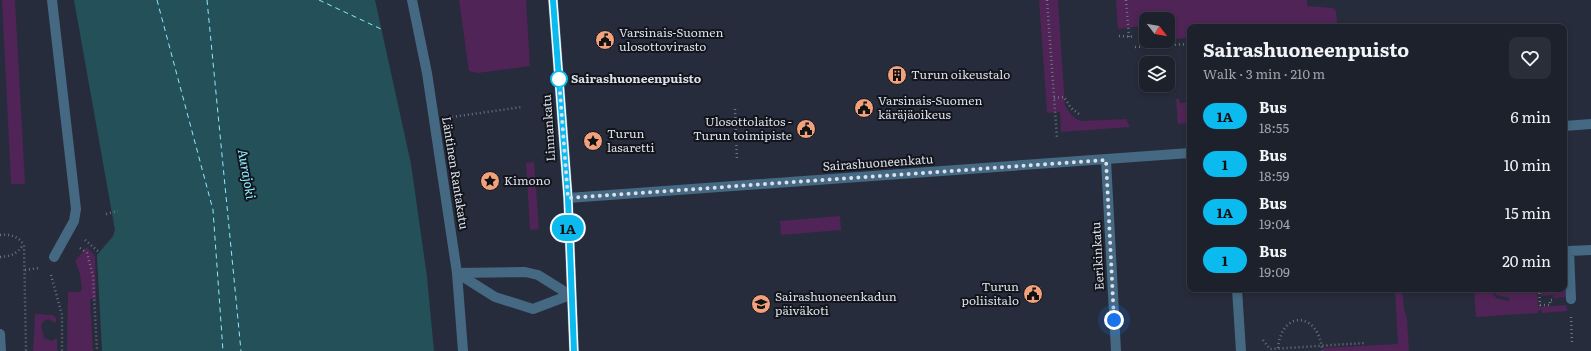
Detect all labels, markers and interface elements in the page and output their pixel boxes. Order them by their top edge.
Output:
north arrow [1139,12,1175,48]
map controls [1139,12,1175,92]
place label: Varsinais-Suomen ulosottovirasto [619,23,723,55]
public building icon: Varsinais-Suomen ulosottovirasto [594,29,616,51]
text: Sairashuoneenpuisto [1203,35,1409,63]
button: heart [1509,37,1551,79]
button: layers [1139,56,1175,92]
building icon: Turun oikeustalo [886,64,908,86]
text: Walk · 3 min · 210 m [1203,64,1325,83]
place label: Turun oikeustalo [911,65,1010,83]
place label: Sairashuoneenpuisto [571,69,702,87]
marker: Sairashuoneenpuisto [550,70,568,88]
place label: Varsinais-Suomen käräjäoikeus [878,91,982,123]
street label: Linnankatu [537,93,559,162]
text: Bus [1259,95,1287,118]
public building icon: Varsinais-Suomen käräjäoikeus [853,97,875,119]
text: 6 min [1510,105,1551,128]
text: 1A [1217,106,1233,126]
place label: Ulosottolaitos - Turun toimipiste [693,112,792,144]
street label: Läntinen Rantakatu [438,115,474,231]
public building icon: Ulosottolaitos - Turun toimipiste [795,118,817,140]
text: 18:55 [1259,118,1289,137]
place label: Turun lasaretti [607,124,654,156]
place icon: Turun lasaretti [582,130,604,152]
text: Bus [1259,143,1287,166]
water label: Aurajoki [234,147,261,201]
street label: Sairashuoneenkatu [822,149,934,175]
text: 10 min [1504,153,1551,176]
text: 1 [1222,154,1228,174]
text: 18:59 [1259,166,1289,185]
place icon: Kimono [479,170,501,192]
place label: Kimono [504,171,550,189]
text: Bus [1259,191,1287,214]
text: 15 min [1505,201,1551,224]
text: 1A [1217,202,1233,222]
text: 19:04 [1259,214,1290,233]
line badge: 1A [550,215,586,241]
text: 1A [560,218,576,238]
street label: Eerikinkatu [1086,221,1108,291]
text: Bus [1259,239,1287,262]
text: 20 min [1502,249,1551,272]
text: 1 [1222,250,1228,270]
text: 19:09 [1259,262,1290,281]
place label: Turun poliisitalo [962,277,1019,309]
public building icon: Turun poliisitalo [1022,283,1044,305]
place label: Sairashuoneenkadun päiväkoti [775,287,897,319]
school or university icon: Sairashuoneenkadun päiväkoti [750,293,772,315]
your location [1104,310,1124,330]

